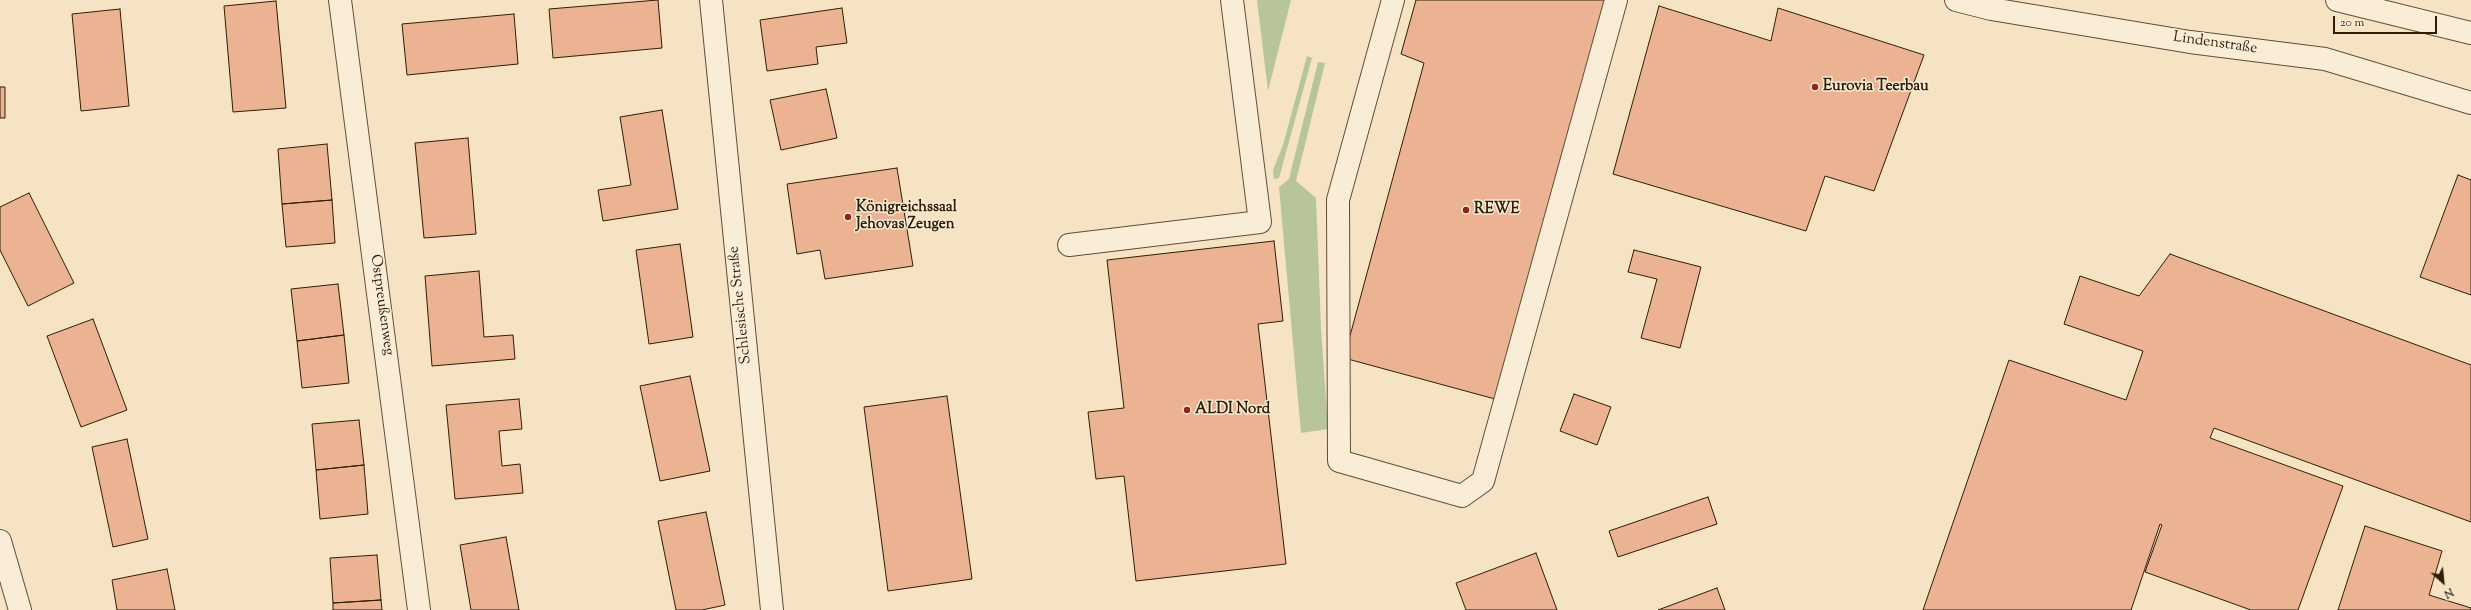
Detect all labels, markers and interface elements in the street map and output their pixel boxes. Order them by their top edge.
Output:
scale bar [2335,8,2439,34]
text: 20 m [2340,14,2364,32]
street label: Lindenstraße [2172,29,2258,59]
place label: Eurovia Teerbau [1823,78,1929,96]
marker: Eurovia Teerbau [1810,82,1820,92]
place label: Königreichssaal Jehovas Zeugen [856,199,957,234]
place label: REWE [1474,201,1520,219]
marker: REWE [1461,205,1471,215]
marker: Königreichssaal Jehovas Zeugen [843,212,853,222]
street label: Schlesische Straße [726,245,756,365]
street label: Ostpreußenweg [365,253,397,357]
place label: ALDI Nord [1195,401,1270,419]
marker: ALDI Nord [1182,405,1192,415]
north arrow [2423,562,2463,602]
text: N [2441,584,2456,602]

